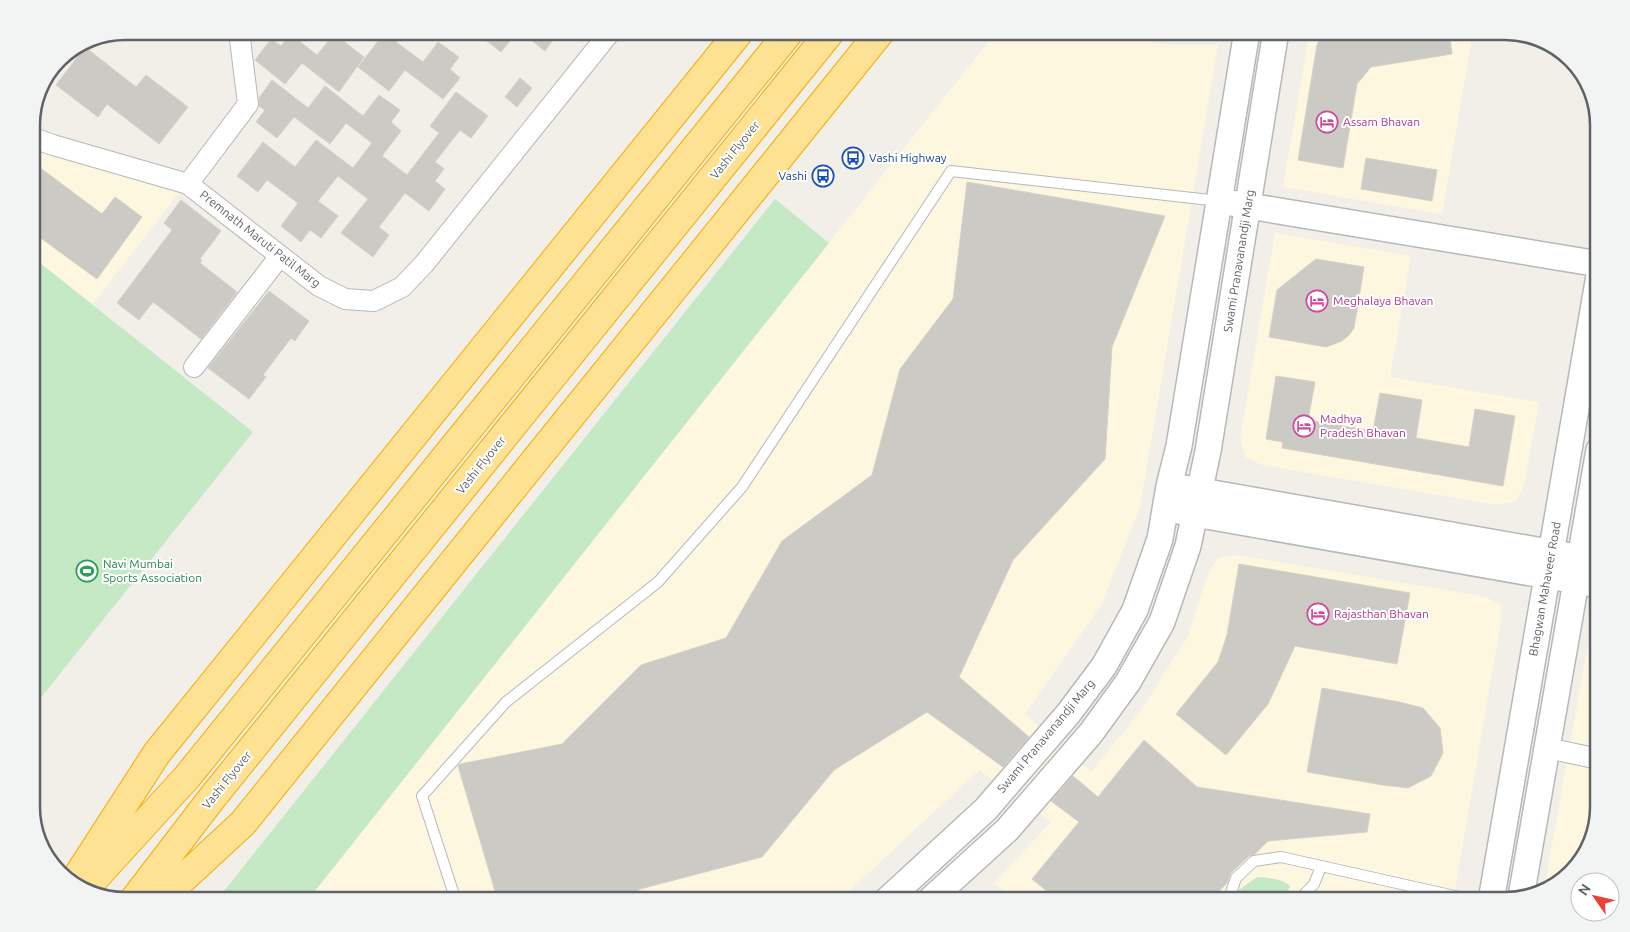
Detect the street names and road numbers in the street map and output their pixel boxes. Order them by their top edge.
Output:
street label: Vashi Flyover [707,118,762,181]
street label: Premnath Maruti Patil Marg [198,188,323,290]
street label: Swami Pranavanandji Marg [1221,189,1256,333]
street label: Vashi Flyover [453,433,508,496]
street label: Bhagwan Mahaveer Road [1526,521,1563,657]
street label: Swami Pranavanandji Marg [994,676,1097,795]
street label: Vashi Flyover [199,748,254,811]

